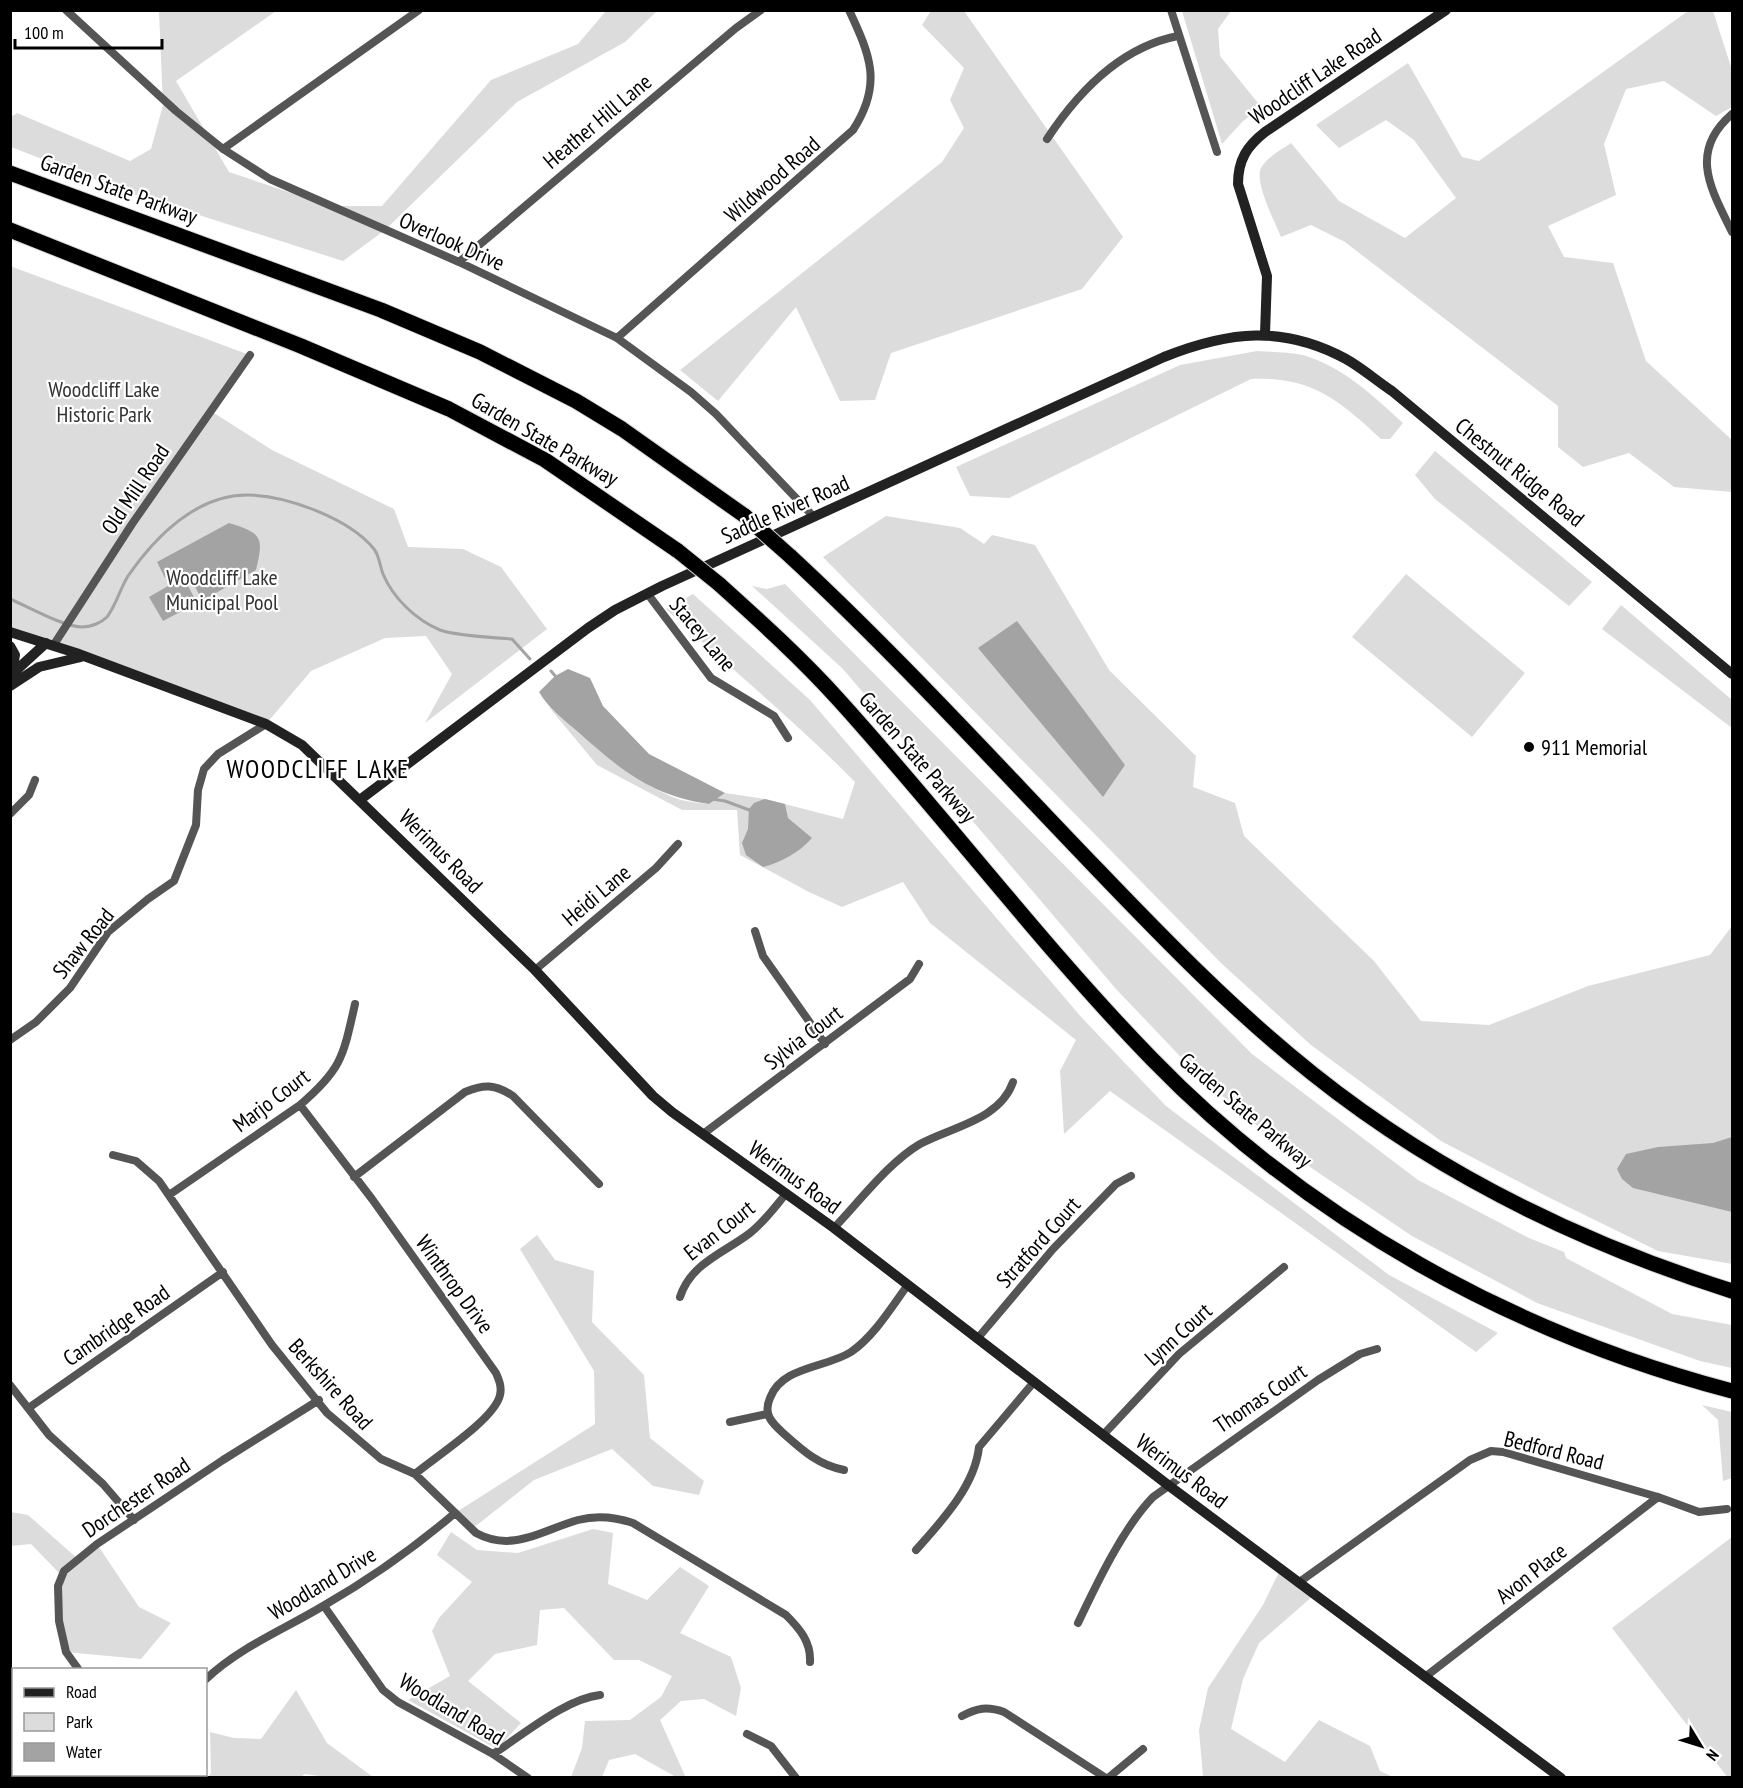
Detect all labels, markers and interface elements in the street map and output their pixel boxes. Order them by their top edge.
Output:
scale bar [15,12,162,50]
text: 100 m [24,21,64,44]
street label: Woodcliff Lake Road [1244,21,1386,131]
street label: Heather Hill Lane [537,68,657,174]
street label: Wildwood Road [718,130,826,228]
street label: Garden State Parkway [37,148,202,231]
street label: Overlook Drive [395,205,509,277]
park label: Woodcliff Lake Historic Park [48,375,160,428]
street label: Garden State Parkway [466,386,624,493]
street label: Chestnut Ridge Road [1450,411,1590,533]
street label: Old Mill Road [95,439,175,539]
street label: Saddle River Road [717,468,853,550]
park label: Woodcliff Lake Municipal Pool [166,563,279,616]
street label: Stacey Lane [664,591,742,677]
street label: Garden State Parkway [853,685,983,829]
place label: 911 Memorial [1541,733,1648,761]
marker: 911 Memorial [1522,740,1536,754]
district label: WOODCLIFF LAKE [226,752,410,785]
street label: Werimus Road [393,803,489,899]
street label: Heidi Lane [556,858,636,932]
street label: Shaw Road [46,902,120,984]
street label: Sylvia Court [758,999,848,1075]
street label: Garden State Parkway [1174,1046,1319,1174]
street label: Marjo Court [227,1062,315,1138]
street label: Werimus Road [743,1134,847,1220]
street label: Stratford Court [990,1191,1086,1293]
street label: Evan Court [678,1194,760,1266]
street label: Winthrop Drive [410,1229,500,1339]
street label: Cambridge Road [57,1278,175,1372]
street label: Lynn Court [1139,1297,1217,1371]
street label: Berkshire Road [283,1333,379,1435]
street label: Thomas Court [1208,1357,1312,1439]
street label: Bedford Road [1501,1424,1607,1476]
street label: Werimus Road [1131,1428,1233,1514]
street label: Dorchester Road [77,1451,195,1543]
street label: Avon Place [1490,1537,1572,1609]
street label: Woodland Drive [263,1540,381,1626]
street label: Woodland Road [394,1667,510,1751]
legend [12,1668,207,1776]
text: Road [66,1680,97,1703]
text: Park [66,1710,93,1733]
north arrow [1671,1716,1731,1776]
text: Water [66,1740,102,1763]
text: N [1702,1746,1723,1765]

